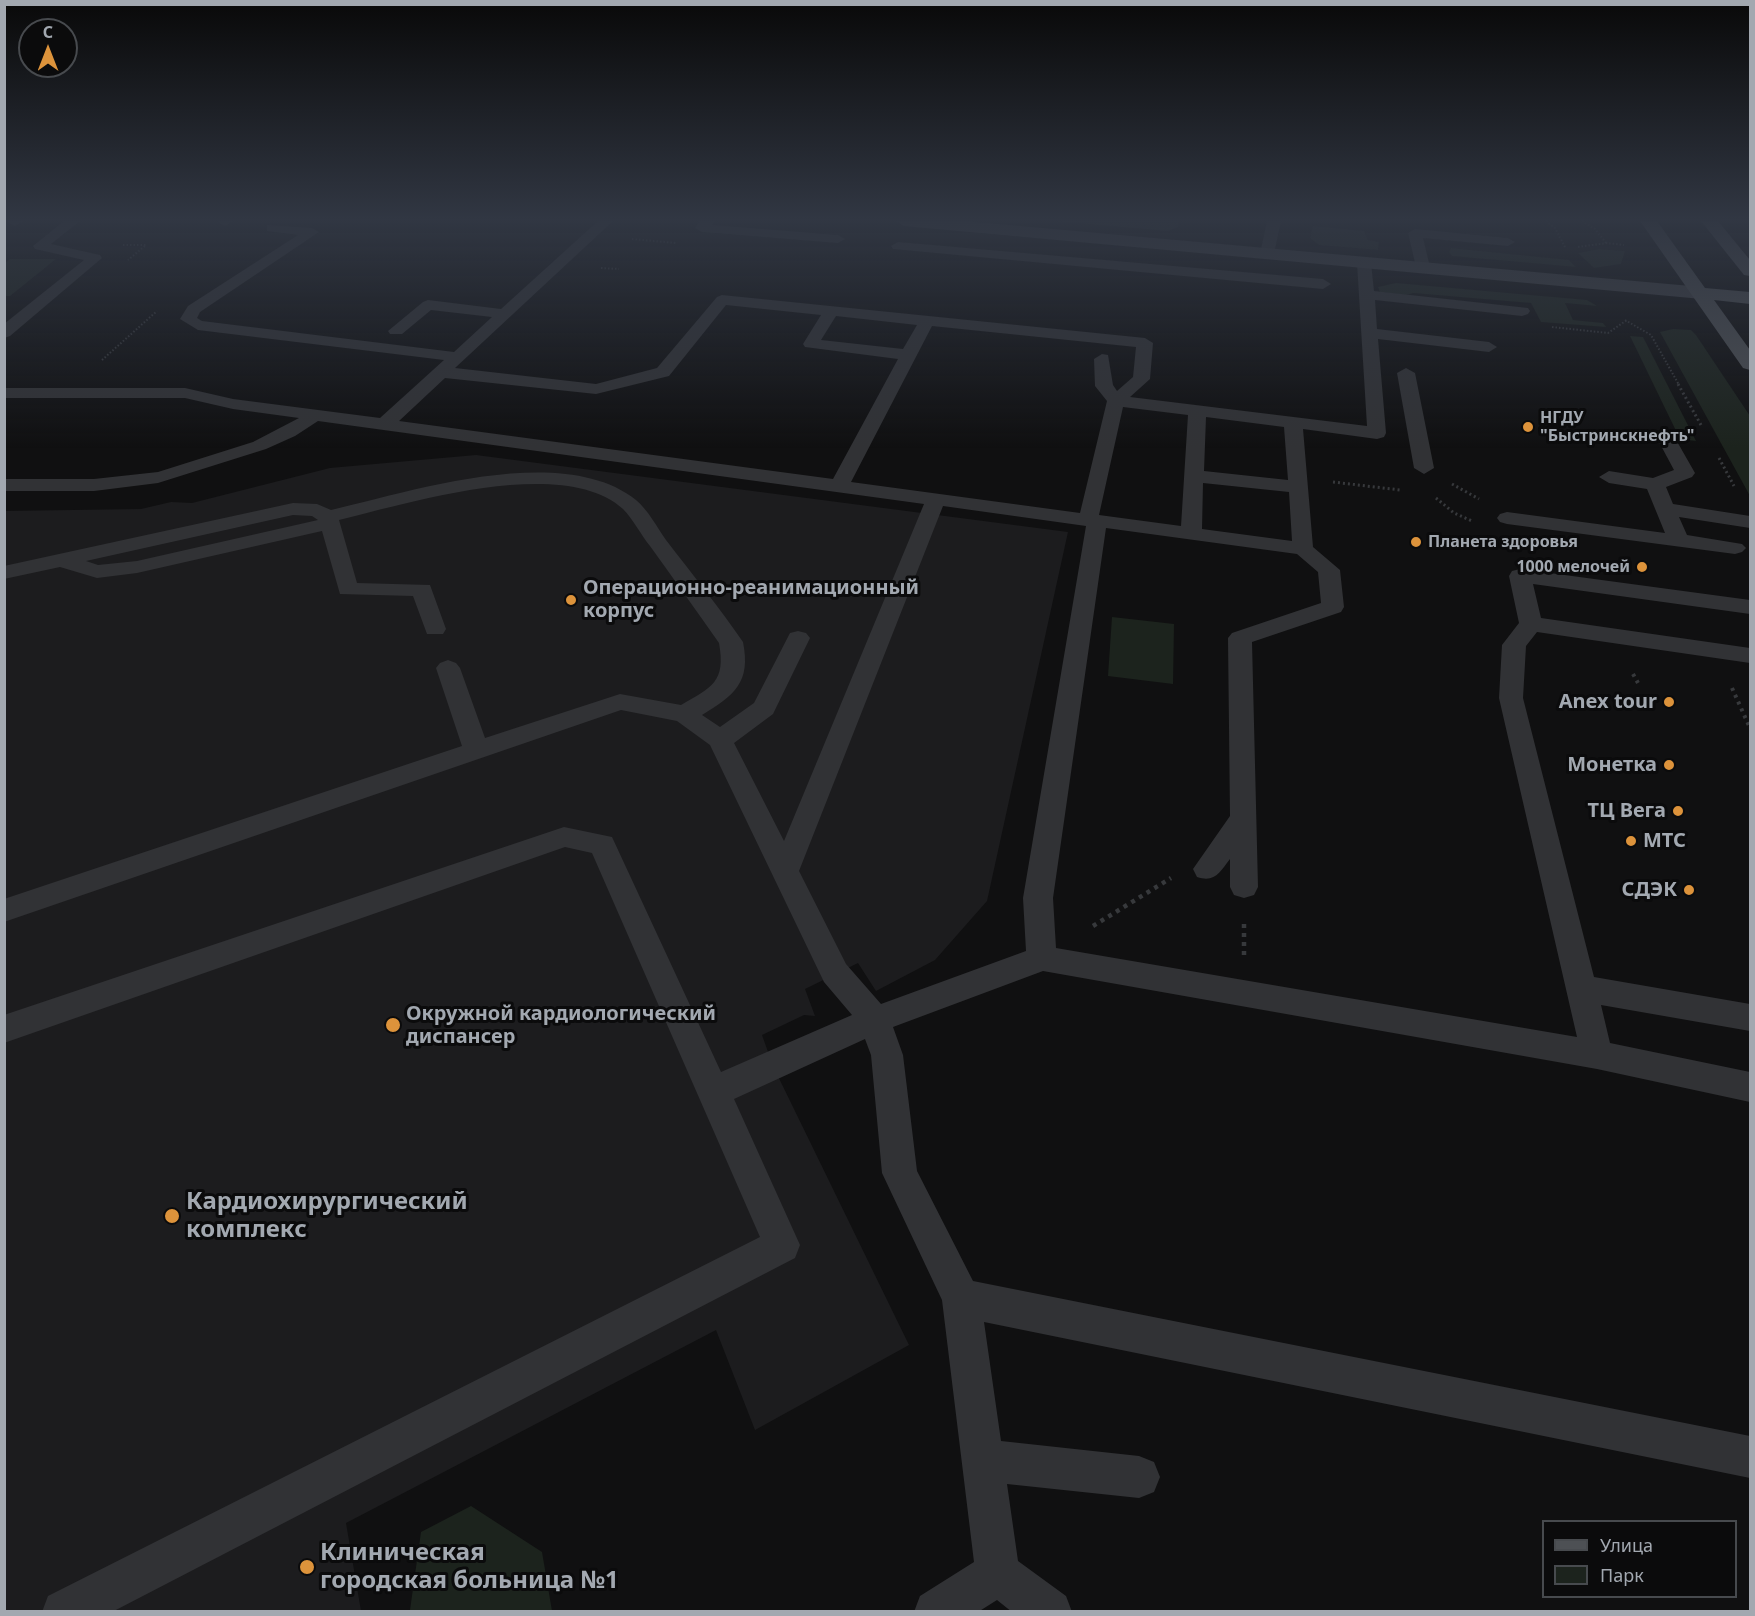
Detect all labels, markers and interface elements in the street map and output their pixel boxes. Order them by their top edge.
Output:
north arrow [18,18,78,78]
text: С [43,21,53,43]
place label: НГДУ "Быстринскнефть" [1540,408,1694,446]
marker: НГДУ "Быстринскнефть" [1521,420,1535,434]
place label: Планета здоровья [1428,532,1578,552]
marker: Планета здоровья [1409,535,1423,549]
place label: 1000 мелочей [1516,557,1630,577]
marker: 1000 мелочей [1635,560,1649,574]
place label: Операционно-реанимационный корпус [583,576,919,623]
marker: Операционно-реанимационный корпус [564,593,578,607]
place label: Anex tour [1559,690,1657,714]
marker: Anex tour [1662,695,1676,709]
place label: Монетка [1567,753,1657,777]
marker: Монетка [1662,758,1676,772]
place label: ТЦ Вега [1587,799,1666,823]
marker: ТЦ Вега [1671,804,1685,818]
place label: МТС [1643,829,1686,853]
marker: МТС [1624,834,1638,848]
place label: СДЭК [1622,878,1677,902]
marker: СДЭК [1682,883,1696,897]
place label: Окружной кардиологический диспансер [406,1002,716,1049]
marker: Окружной кардиологический диспансер [384,1016,402,1034]
place label: Кардиохирургический комплекс [186,1188,468,1244]
marker: Кардиохирургический комплекс [163,1207,181,1225]
legend [1542,1520,1737,1598]
text: Улица [1600,1533,1653,1557]
place label: Клиническая городская больница №1 [320,1539,619,1595]
marker: Клиническая городская больница №1 [298,1558,316,1576]
text: Парк [1600,1563,1644,1587]

